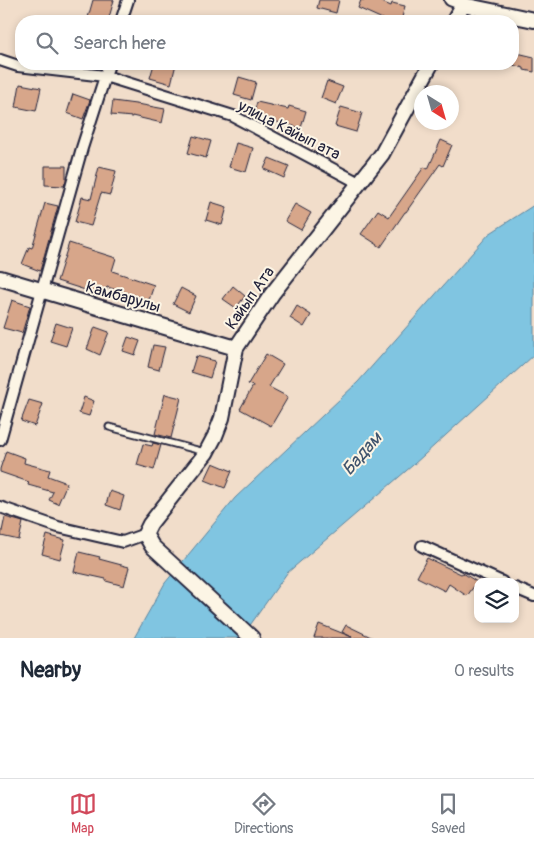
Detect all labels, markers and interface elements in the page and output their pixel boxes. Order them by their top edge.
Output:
search box [15,15,519,70]
icon: search [33,29,61,57]
text: Search here [73,31,166,55]
north arrow [414,85,459,130]
street label: улица Кайып ата [233,95,344,164]
street label: Кайып Ата [221,263,279,333]
street label: Камбарулы [83,277,163,317]
water label: Бадам [337,427,388,480]
map controls [474,578,519,623]
button: layers [474,578,519,623]
text: Nearby [20,657,81,684]
text: 0 results [454,661,514,681]
tab: Map [69,790,97,837]
tab: Directions [234,790,293,837]
tab: Saved [431,790,465,837]

